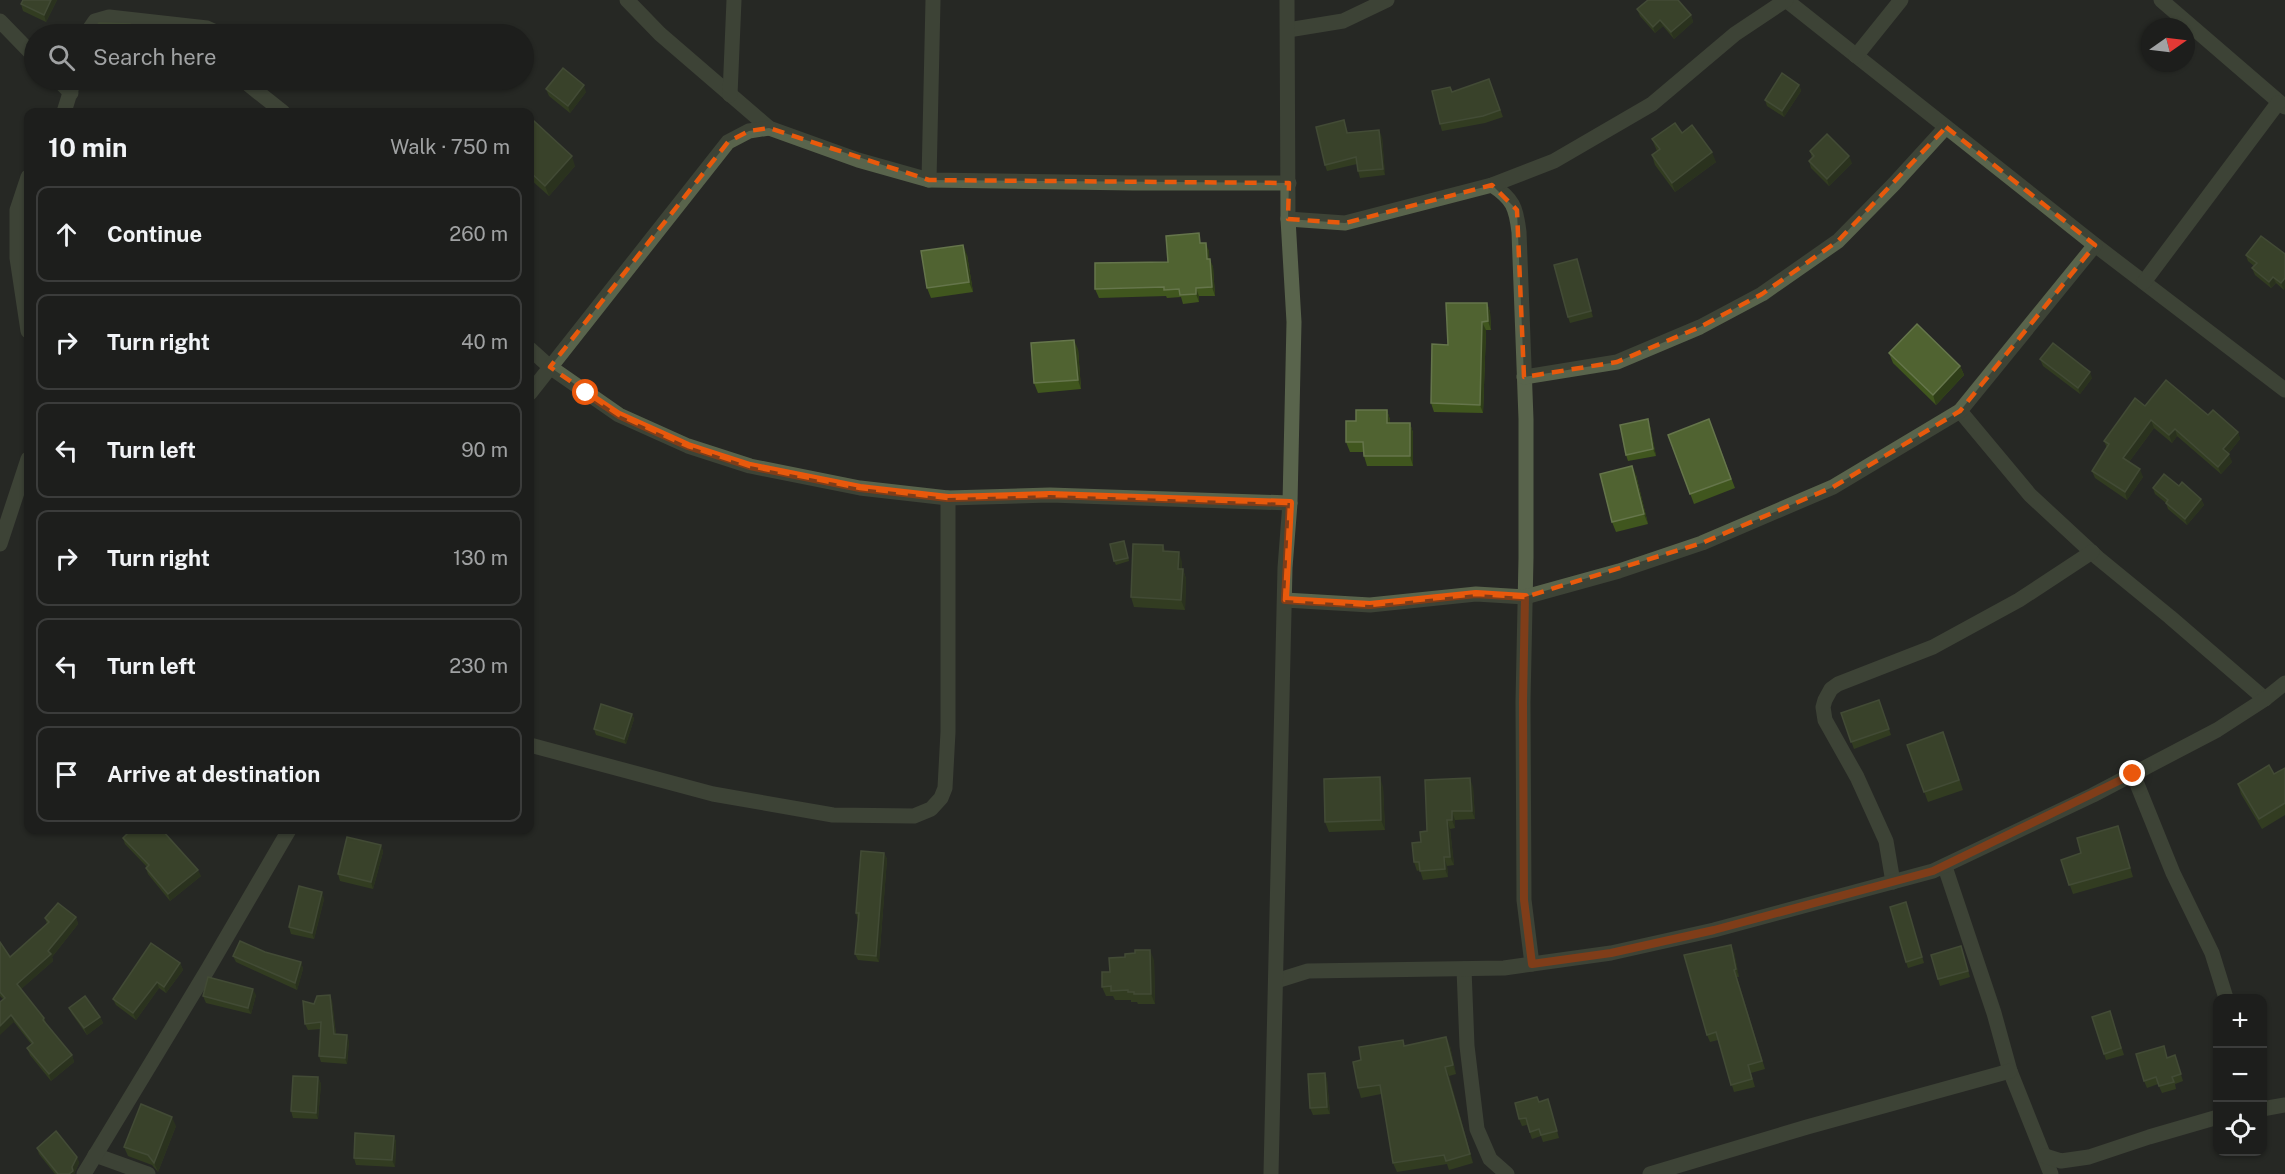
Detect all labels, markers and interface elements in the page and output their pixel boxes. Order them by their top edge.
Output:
north arrow [2141,18,2195,72]
search box [24,24,534,90]
icon: search [45,41,78,74]
text: Search here [93,44,217,70]
text: 10 min [48,132,127,163]
text: Walk · 750 m [390,135,510,159]
icon: ahead [50,218,83,251]
text: Continue [107,221,202,247]
text: 260 m [449,222,508,246]
icon: right [50,326,83,359]
text: Turn right [107,329,210,355]
text: 40 m [461,330,508,354]
route start [572,379,598,405]
icon: left [50,434,83,467]
text: Turn left [107,437,196,463]
text: 90 m [461,438,508,462]
icon: right [50,542,83,575]
text: Turn right [107,545,210,571]
text: 130 m [453,546,508,570]
icon: left [50,650,83,683]
text: Turn left [107,653,196,679]
text: 230 m [449,654,508,678]
icon: arrive [50,758,83,791]
route end [2119,760,2145,786]
text: Arrive at destination [107,761,320,787]
map controls [2213,994,2267,1156]
button: + [2213,994,2267,1048]
button: − [2213,1048,2267,1102]
button: locate [2213,1102,2267,1156]

